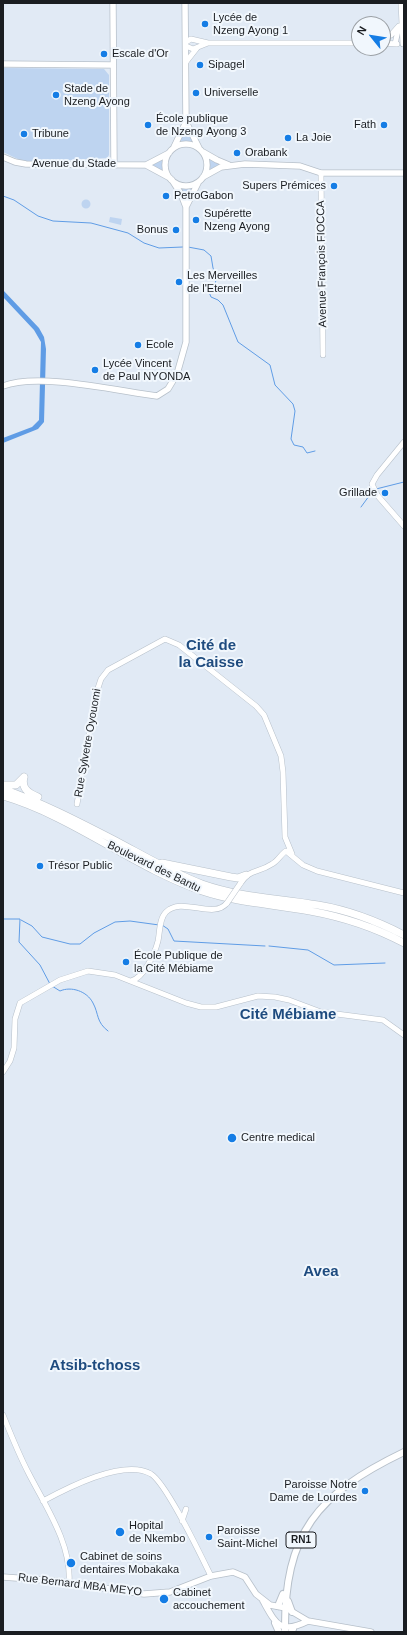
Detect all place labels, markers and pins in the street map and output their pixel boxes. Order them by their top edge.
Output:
place label: Lycée de Nzeng Ayong 1 [213,11,288,37]
marker: Lycée de Nzeng Ayong 1 [200,19,210,29]
place label: Escale d'Or [112,47,169,61]
marker: Escale d'Or [99,49,109,59]
place label: Sipagel [208,58,245,72]
marker: Sipagel [195,60,205,70]
place label: Stade de Nzeng Ayong [64,82,130,108]
place label: Universelle [204,86,258,100]
marker: Universelle [191,88,201,98]
marker: Stade de Nzeng Ayong [51,90,61,100]
place label: École publique de Nzeng Ayong 3 [156,112,246,138]
place label: Fath [354,118,376,132]
marker: École publique de Nzeng Ayong 3 [143,120,153,130]
marker: Fath [379,120,389,130]
place label: Tribune [32,127,69,141]
marker: Tribune [19,129,29,139]
place label: La Joie [296,131,331,145]
marker: La Joie [283,133,293,143]
place label: Orabank [245,146,287,160]
marker: Orabank [232,148,242,158]
place label: Supers Prémices [242,179,326,193]
marker: Supers Prémices [329,181,339,191]
place label: PetroGabon [174,189,233,203]
marker: PetroGabon [161,191,171,201]
place label: Supérette Nzeng Ayong [204,207,270,233]
marker: Supérette Nzeng Ayong [191,215,201,225]
place label: Bonus [137,223,168,237]
marker: Bonus [171,225,181,235]
place label: Les Merveilles de l'Eternel [187,269,257,295]
marker: Les Merveilles de l'Eternel [174,277,184,287]
place label: Ecole [146,338,174,352]
marker: Ecole [133,340,143,350]
place label: Lycée Vincent de Paul NYONDA [103,357,190,383]
marker: Lycée Vincent de Paul NYONDA [90,365,100,375]
place label: Grillade [339,486,377,500]
marker: Grillade [380,488,390,498]
place label: Trésor Public [48,859,112,873]
marker: Trésor Public [35,861,45,871]
place label: École Publique de la Cité Mébiame [134,949,223,975]
marker: École Publique de la Cité Mébiame [121,957,131,967]
place label: Centre medical [241,1131,315,1145]
marker: Centre medical [226,1132,238,1144]
place label: Paroisse Notre Dame de Lourdes [270,1478,357,1504]
marker: Paroisse Notre Dame de Lourdes [360,1486,370,1496]
place label: Hopital de Nkembo [129,1519,185,1545]
place label: Paroisse Saint-Michel [217,1524,278,1550]
marker: Hopital de Nkembo [114,1526,126,1538]
marker: Paroisse Saint-Michel [204,1532,214,1542]
place label: Cabinet de soins dentaires Mobakaka [80,1550,179,1576]
marker: Cabinet de soins dentaires Mobakaka [65,1557,77,1569]
place label: Cabinet accouchement [173,1586,245,1612]
marker: Cabinet accouchement [158,1593,170,1605]

